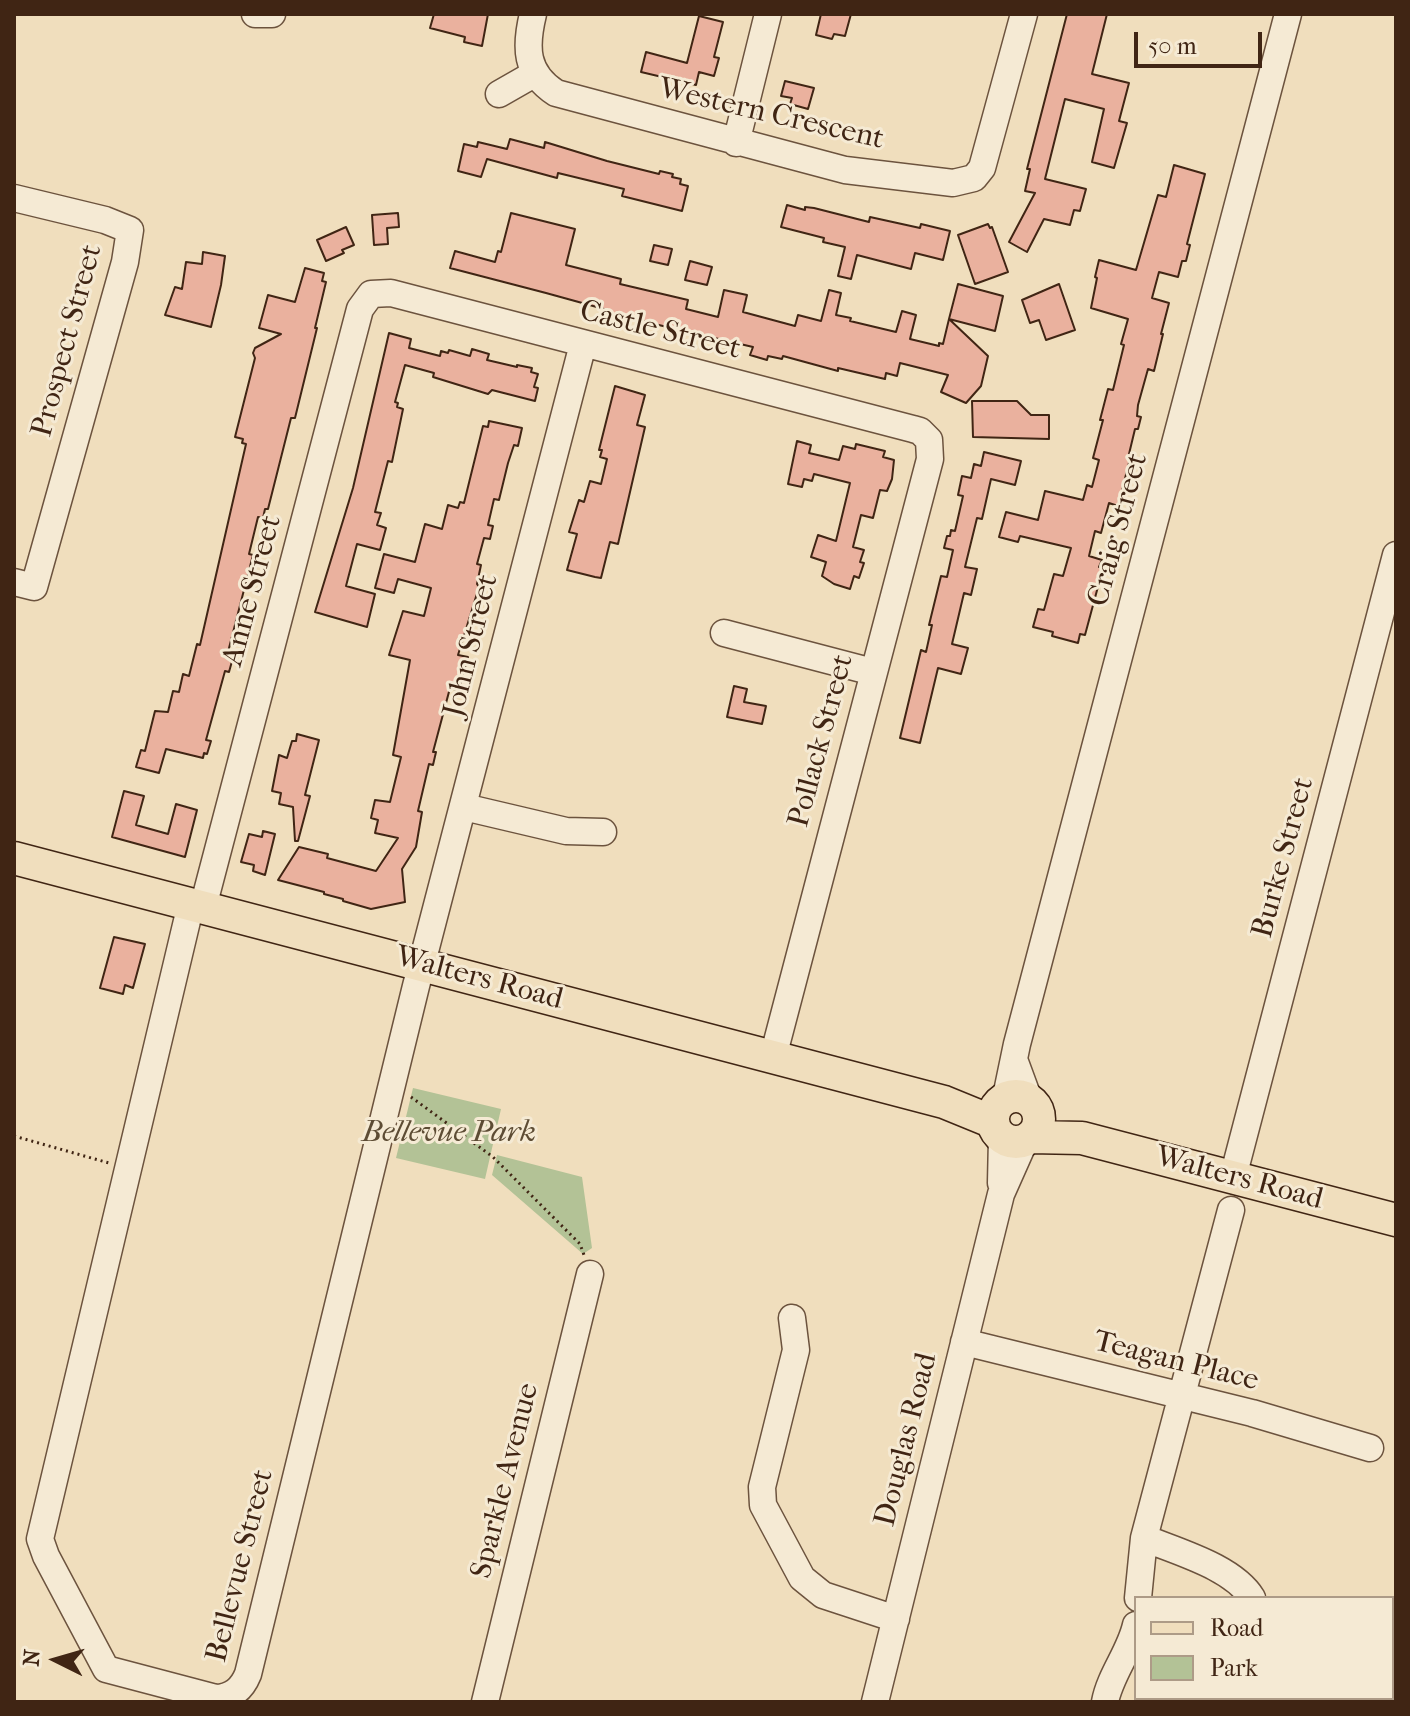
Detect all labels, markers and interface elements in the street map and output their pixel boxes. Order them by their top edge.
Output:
scale bar [1138,16,1266,66]
text: 50 m [1148,32,1197,60]
street label: Western Crescent [655,72,887,158]
street label: Prospect Street [25,241,111,441]
street label: Castle Street [576,294,744,368]
street label: Craig Street [1081,449,1157,611]
street label: Anne Street [216,512,290,670]
street label: John Street [437,571,507,721]
street label: Pollack Street [782,651,862,831]
street label: Burke Street [1245,774,1323,942]
street label: Walters Road [391,939,567,1019]
park label: Bellevue Park [362,1116,536,1152]
street label: Walters Road [1151,1139,1327,1219]
street label: Teagan Place [1090,1324,1262,1400]
street label: Douglas Road [868,1350,946,1530]
street label: Sparkle Avenue [464,1380,548,1582]
street label: Bellevue Street [200,1466,282,1666]
legend [1134,1596,1394,1700]
text: Road [1210,1614,1263,1642]
north arrow [16,1620,96,1700]
text: N [18,1648,46,1667]
text: Park [1210,1654,1258,1682]

